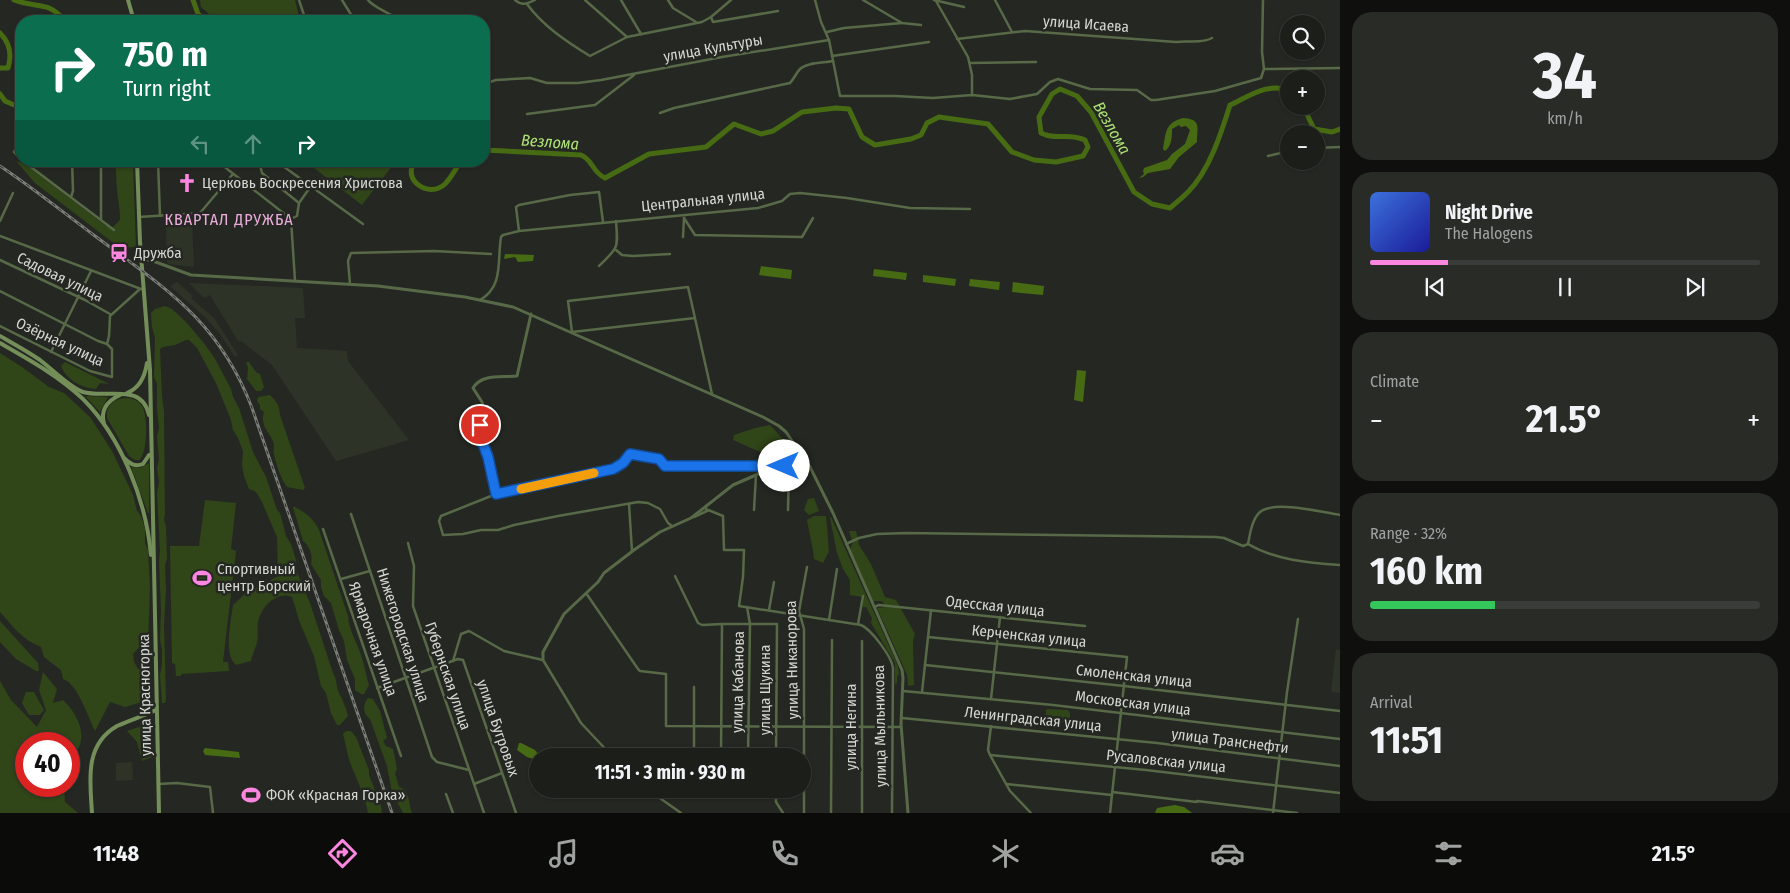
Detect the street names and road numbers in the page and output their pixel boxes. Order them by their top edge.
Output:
street label: улица Исаева [1042,12,1130,36]
street label: улица Культуры [662,30,764,66]
street label: Центральная улица [640,185,766,215]
street label: Садовая улица [14,248,106,306]
street label: Озёрная улица [13,314,107,370]
street label: Нижегородская улица [373,566,433,704]
street label: Ярмарочная улица [345,579,401,699]
street label: Одесская улица [945,592,1045,620]
street label: улица Никанорова [782,600,802,720]
street label: Губернская улица [421,620,475,732]
street label: Керченская улица [971,621,1087,651]
street label: улица Кабанова [728,631,748,733]
street label: улица Красногорка [135,634,155,756]
street label: улица Щукина [756,645,774,735]
street label: Смоленская улица [1075,661,1193,691]
street label: улица Мыльникова [870,665,890,787]
street label: улица Бугровых [473,677,523,779]
street label: улица Негина [842,684,860,770]
street label: Московская улица [1074,687,1192,719]
street label: Ленинградская улица [963,703,1103,735]
street label: улица Транснефти [1170,725,1290,757]
street label: Русаловская улица [1105,746,1227,776]

